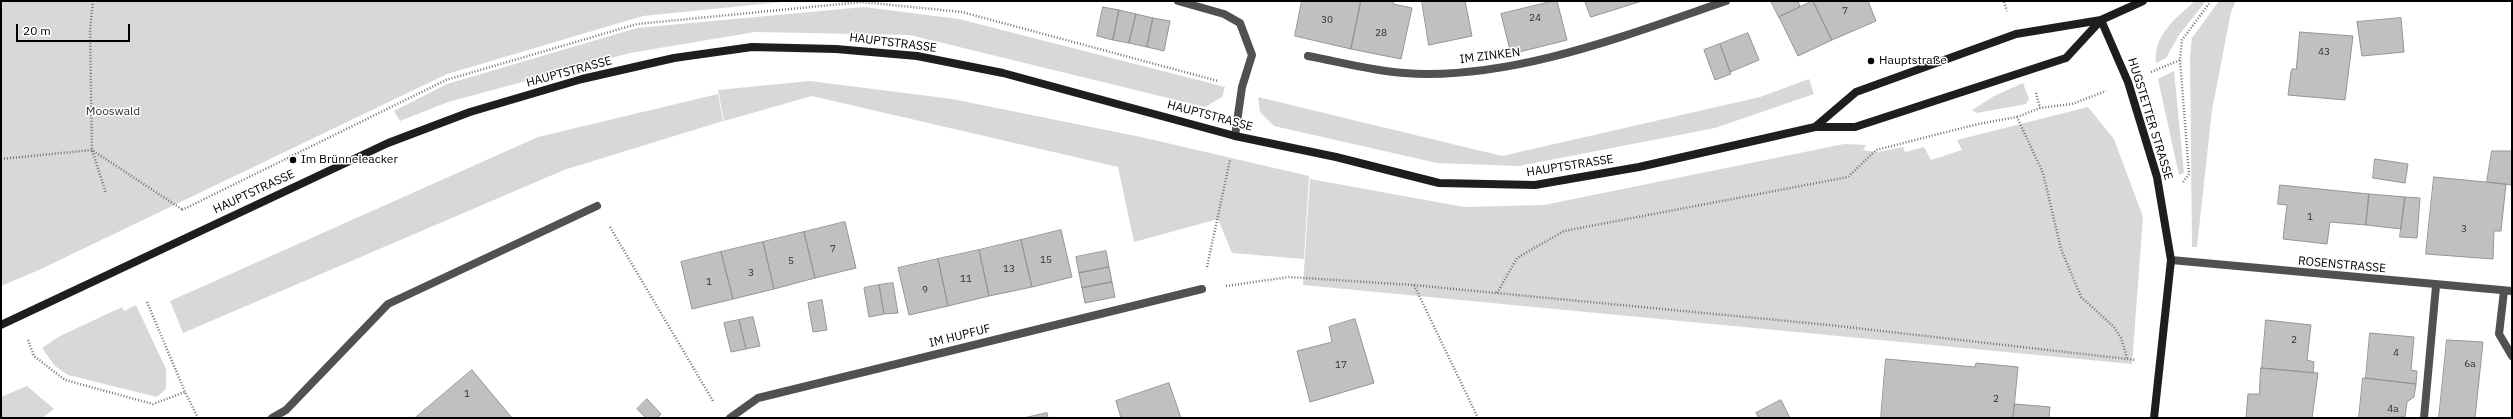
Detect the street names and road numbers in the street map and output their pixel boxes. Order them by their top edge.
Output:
street label: HAUPTSTRASSE [848,30,938,56]
street label: IM ZINKEN [1459,45,1521,67]
street label: HAUPTSTRASSE [525,54,613,90]
street label: HUGSTETTER STRASSE [2125,56,2175,182]
street label: HAUPTSTRASSE [1166,98,1254,134]
street label: HAUPTSTRASSE [1525,152,1615,180]
street label: HAUPTSTRASSE [211,167,297,217]
street label: ROSENSTRASSE [2297,254,2387,276]
street label: IM HUPFUF [928,321,992,351]

